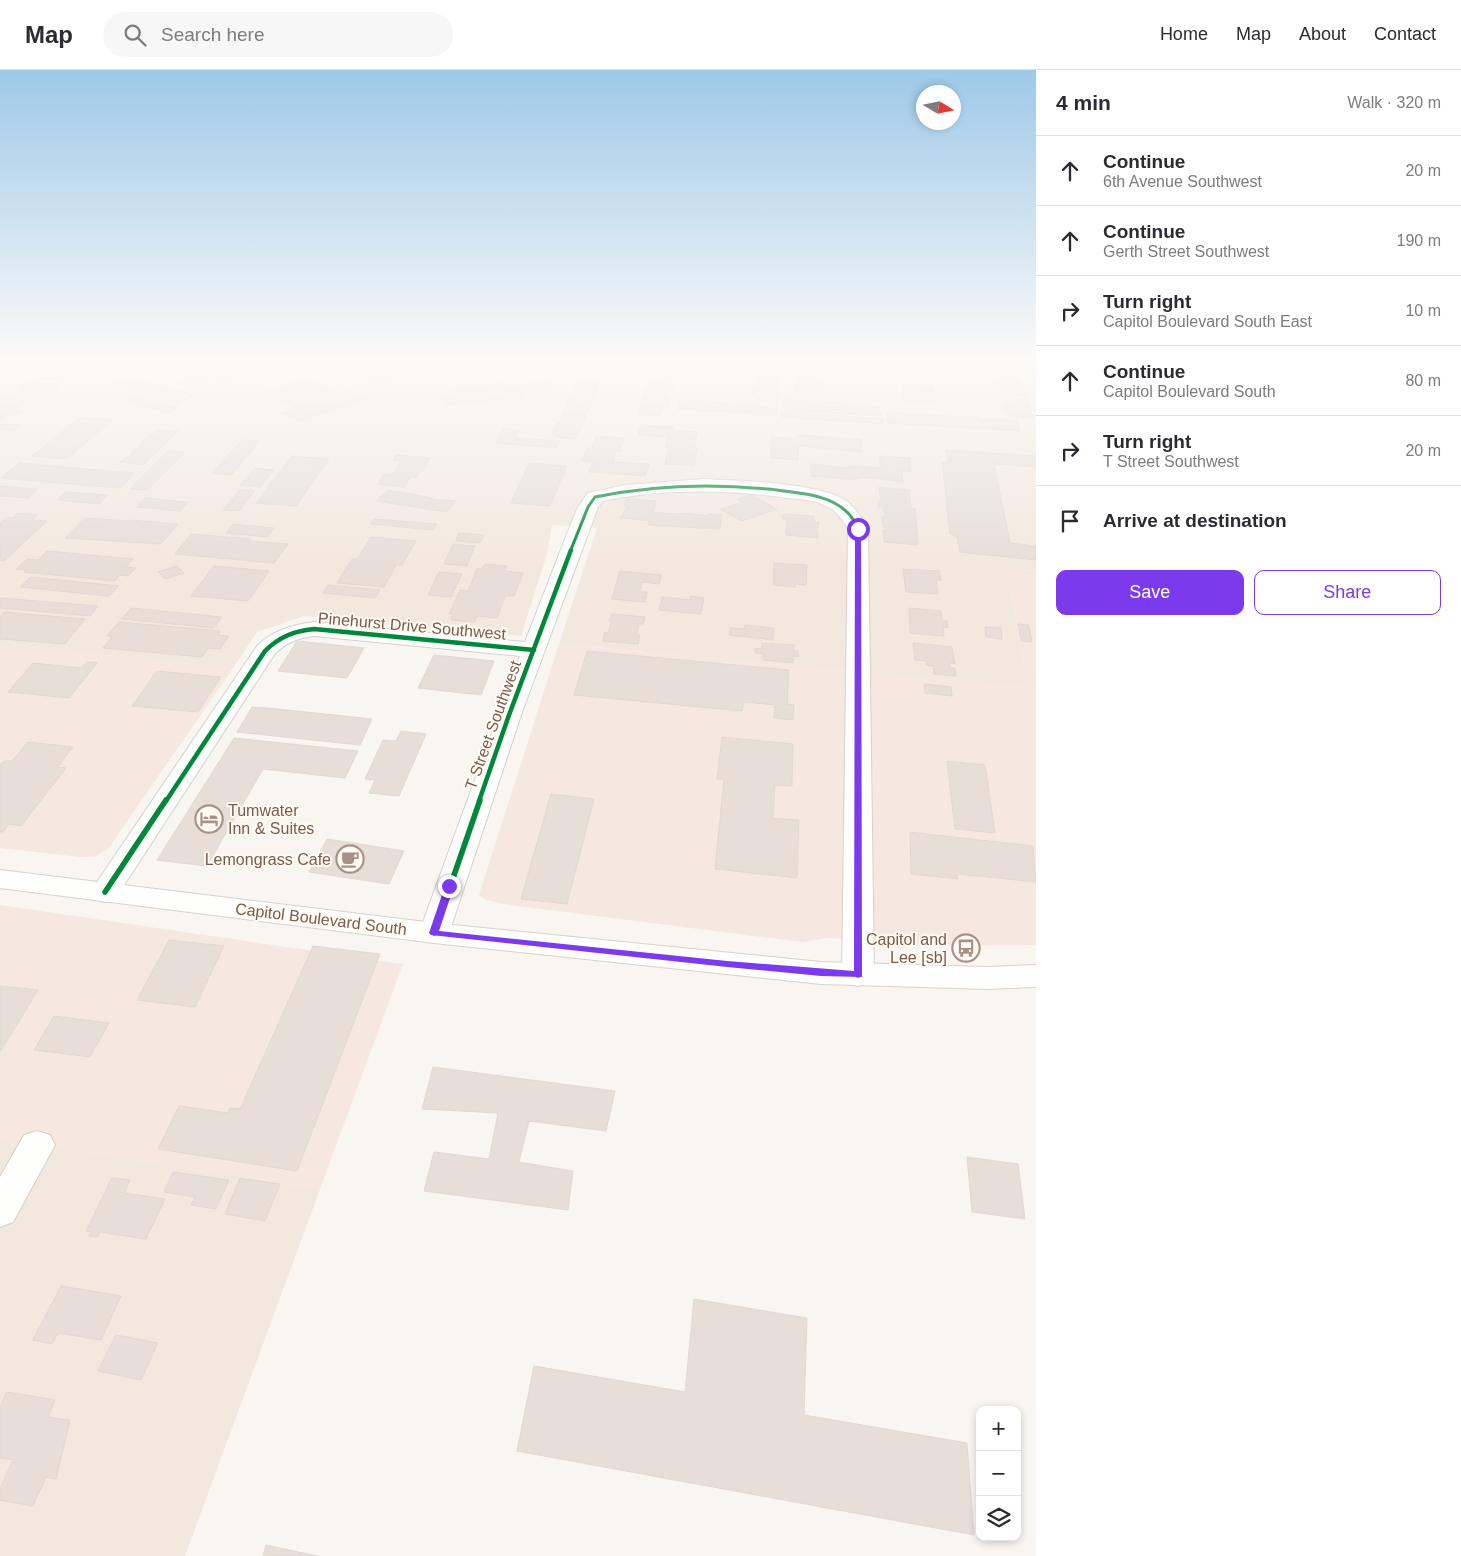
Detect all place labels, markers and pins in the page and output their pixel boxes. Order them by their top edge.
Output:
place label: Tumwater Inn & Suites [228,802,314,837]
hotel icon: Tumwater Inn & Suites [194,804,224,834]
cafe icon: Lemongrass Cafe [335,844,365,874]
place label: Lemongrass Cafe [205,851,331,868]
place label: Capitol and Lee [sb] [866,931,947,966]
bus stop icon: Capitol and Lee [sb] [951,933,981,963]

